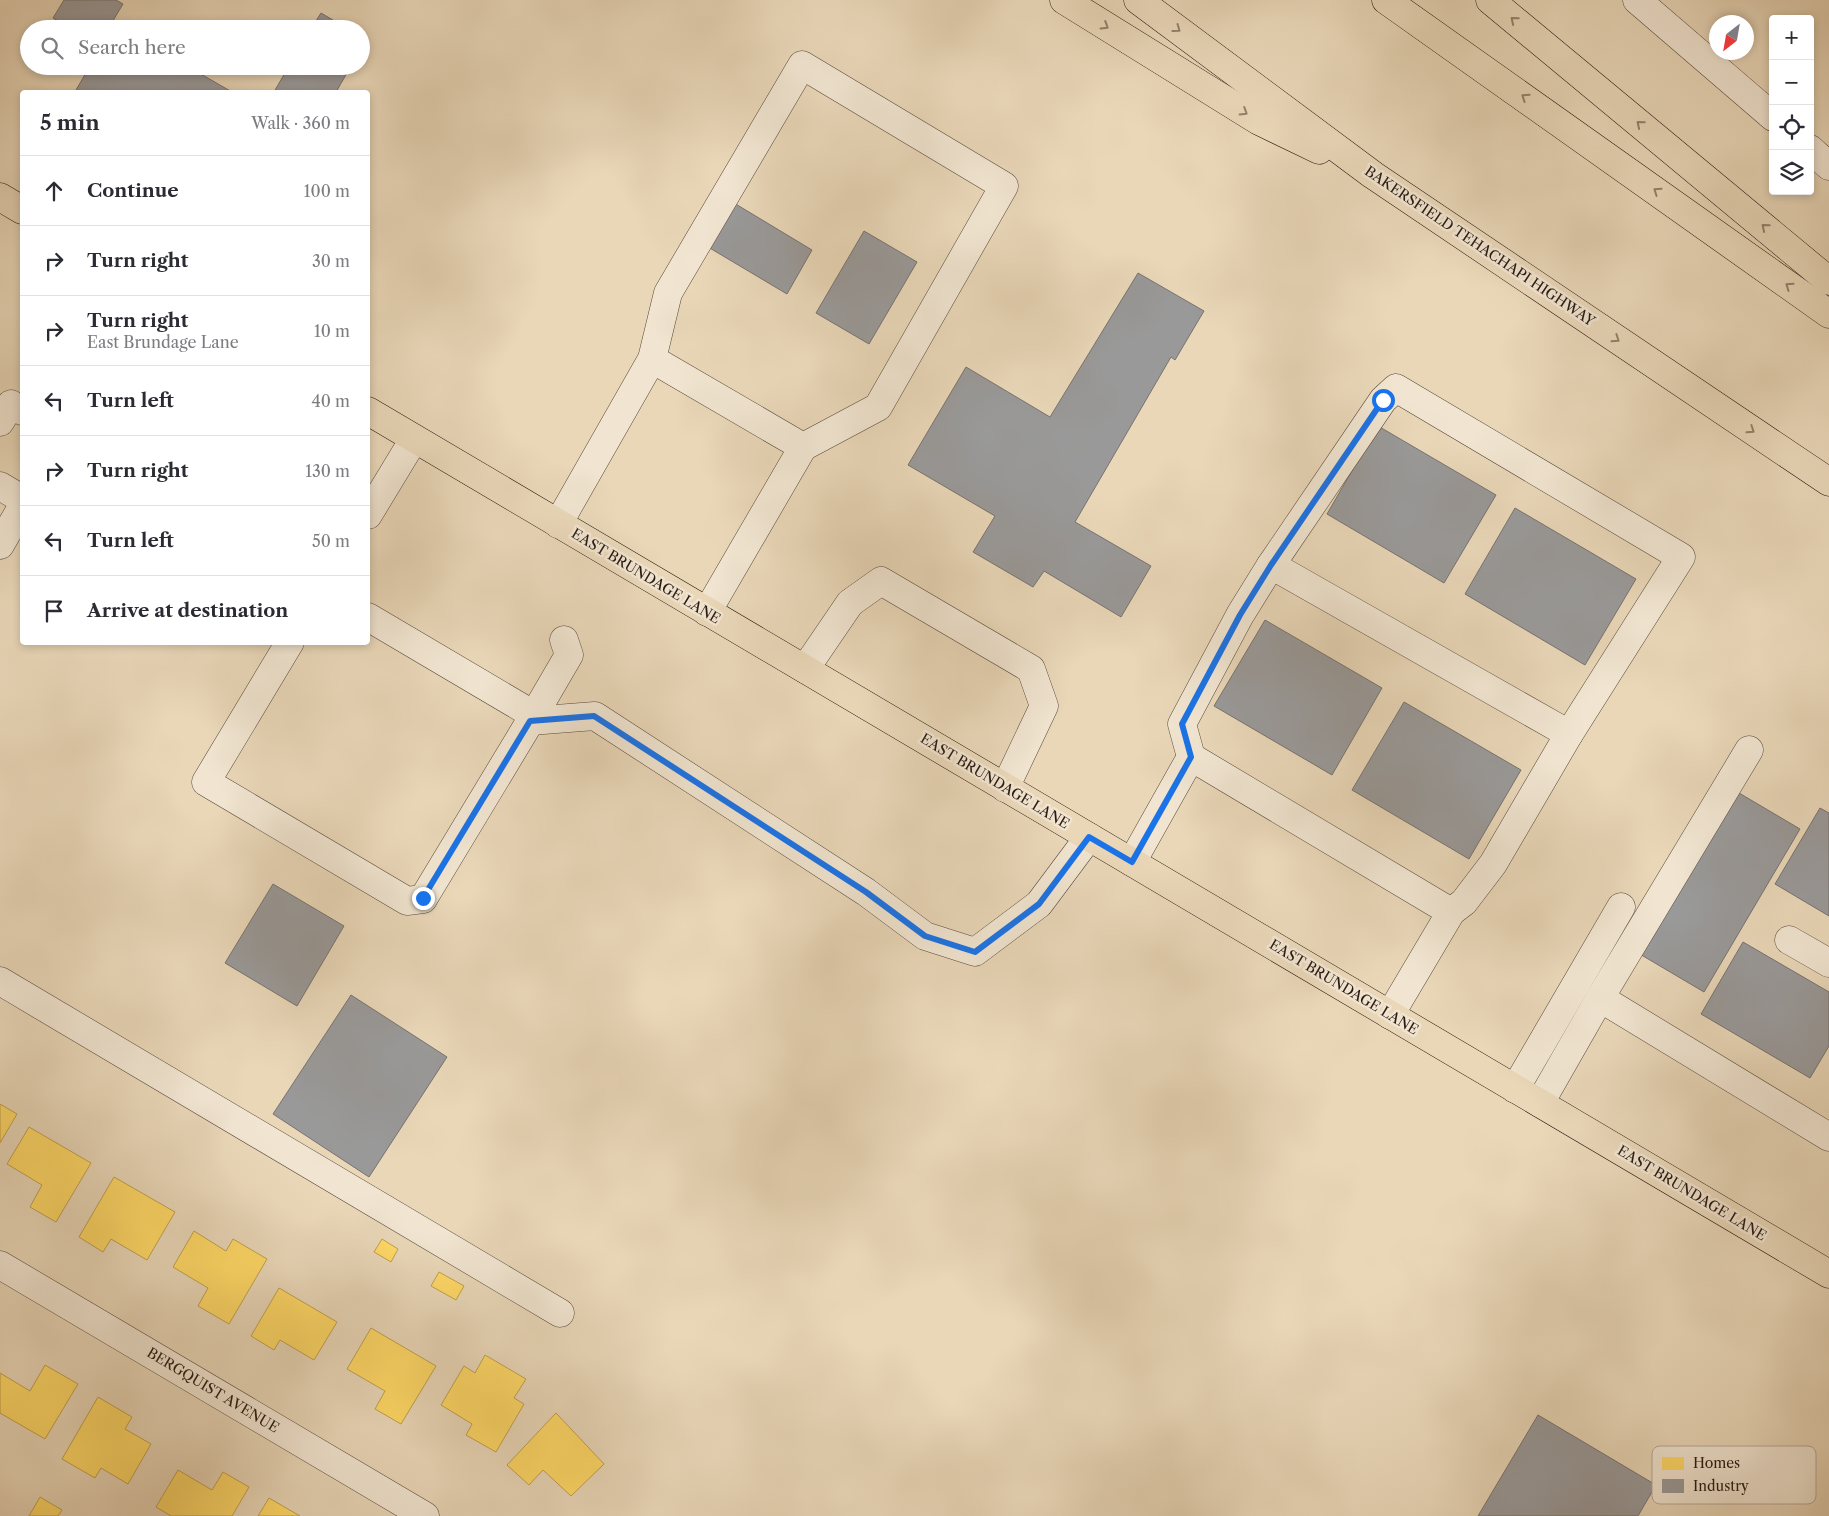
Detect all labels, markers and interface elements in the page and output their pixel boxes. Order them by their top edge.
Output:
north arrow [1709,15,1754,60]
map controls [1769,15,1814,195]
button: + [1769,15,1814,60]
one-way arrow [1511,17,1520,26]
search box [20,20,370,75]
one-way arrow [1100,20,1109,29]
one-way arrow [1171,23,1180,31]
icon: search [38,34,66,62]
text: Search here [78,36,186,59]
button: − [1769,60,1814,105]
one-way arrow [1521,94,1531,103]
one-way arrow [1238,105,1247,115]
button: locate [1769,105,1814,150]
text: 5 min [40,110,100,135]
text: Walk · 360 m [251,113,350,133]
one-way arrow [1636,120,1645,129]
button: layers [1769,150,1814,195]
street label: BAKERSFIELD TEHACHAPI HIGHWAY [1361,162,1600,331]
icon: ahead [40,177,68,205]
text: Continue [87,179,179,202]
text: 100 m [304,181,350,201]
one-way arrow [1654,189,1663,197]
one-way arrow [1762,225,1771,233]
icon: right [40,247,68,275]
text: Turn right [87,249,188,272]
text: 30 m [312,251,350,271]
one-way arrow [1785,283,1795,292]
text: Turn right [87,309,188,332]
icon: right [40,317,68,345]
text: 10 m [314,321,350,341]
text: East Brundage Lane [87,332,239,352]
one-way arrow [1610,333,1620,342]
icon: left [40,387,68,415]
text: Turn left [87,389,174,412]
route start [1372,389,1395,412]
text: 40 m [311,391,350,411]
one-way arrow [1745,424,1755,433]
icon: right [40,457,68,485]
text: Turn right [87,459,188,482]
text: 130 m [305,461,350,481]
street label: EAST BRUNDAGE LANE [568,524,724,628]
icon: left [40,527,68,555]
text: Turn left [87,529,174,552]
text: 50 m [312,531,350,551]
icon: arrive [40,597,68,625]
text: Arrive at destination [87,599,288,622]
street label: EAST BRUNDAGE LANE [917,729,1073,833]
route end [412,887,435,910]
street label: EAST BRUNDAGE LANE [1266,935,1422,1039]
street label: EAST BRUNDAGE LANE [1614,1141,1770,1245]
street label: BERGQUIST AVENUE [144,1343,282,1437]
legend [1652,1446,1816,1504]
text: Homes [1693,1454,1740,1472]
text: Industry [1693,1477,1749,1495]

